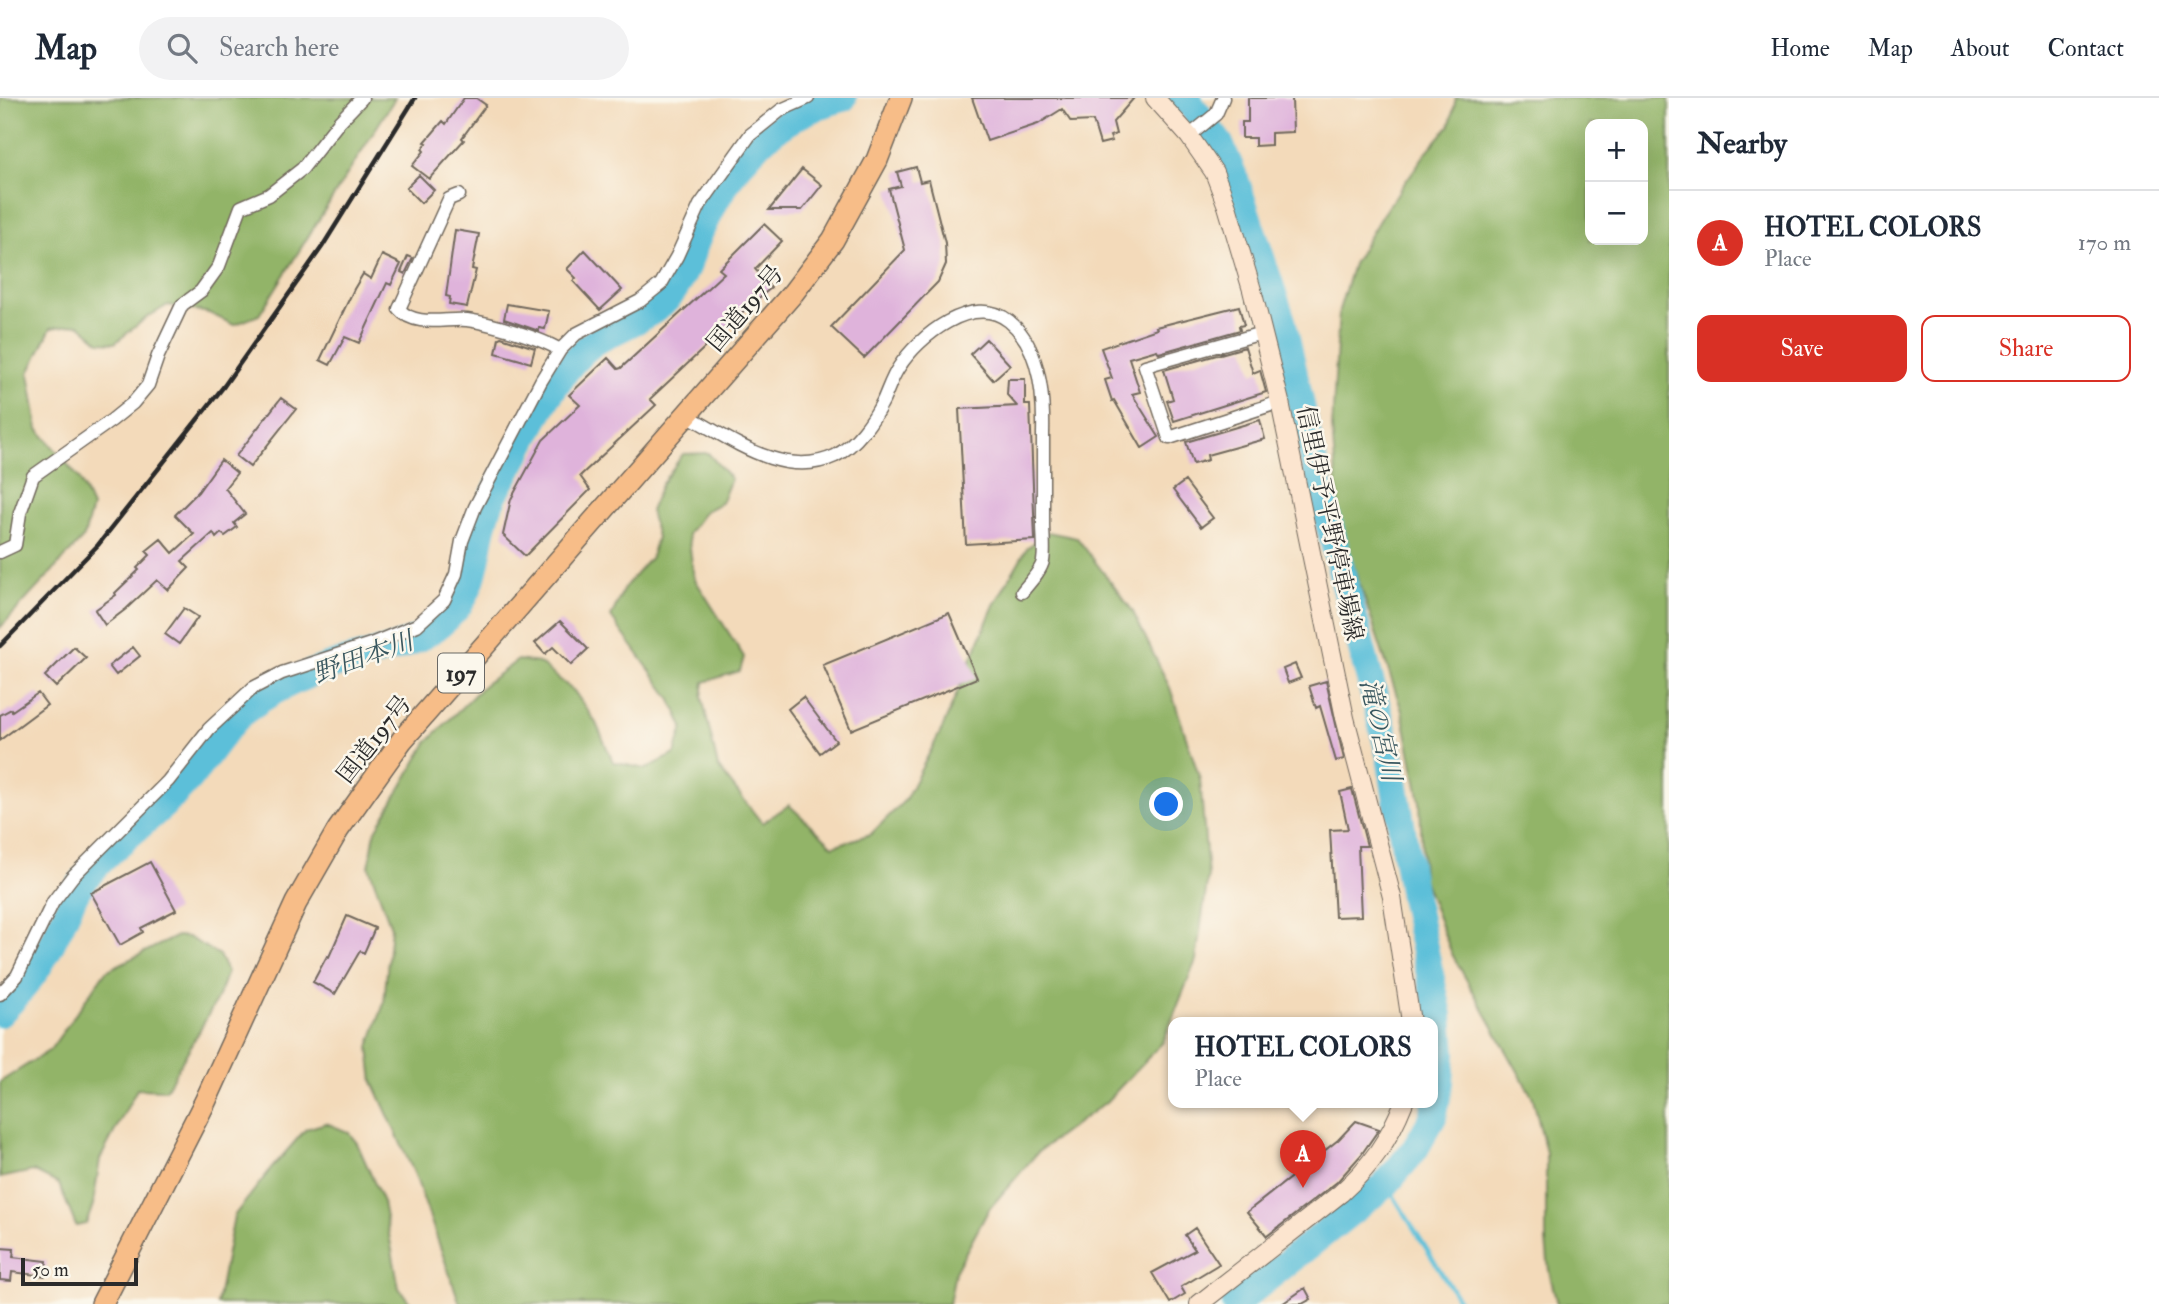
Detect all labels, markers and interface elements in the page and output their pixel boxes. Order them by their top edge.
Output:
search box [139,17,629,80]
text: Map [35,28,97,69]
icon: search [163,29,201,67]
text: Search here [219,32,339,64]
text: Home [1770,33,1830,64]
text: Map [1868,33,1913,64]
text: About [1951,33,2010,64]
text: Contact [2048,33,2124,64]
map controls [1585,119,1648,245]
button: + [1585,119,1648,182]
text: Nearby [1697,125,1787,162]
button: − [1585,182,1648,245]
text: HOTEL COLORS [1764,212,1981,244]
text: A [1713,228,1727,257]
text: 170 m [2078,228,2131,257]
text: Place [1764,244,1812,273]
street label: 国道197号 [700,259,791,358]
button: Save [1697,315,1907,382]
button: Share [1921,315,2131,382]
street label: 信里伊予平野停車場線 [1289,403,1370,644]
water label: 野田本川 [309,624,420,691]
road number: 197 [438,653,484,692]
water label: 滝の宮川 [1353,676,1408,787]
street label: 国道197号 [330,689,419,790]
your location [1149,787,1183,821]
popup [1168,1017,1438,1108]
text: HOTEL COLORS [1194,1032,1412,1064]
text: Place [1194,1064,1242,1093]
pin: A [1280,1130,1326,1188]
scale bar [21,1255,138,1287]
text: 50 m [32,1258,69,1282]

